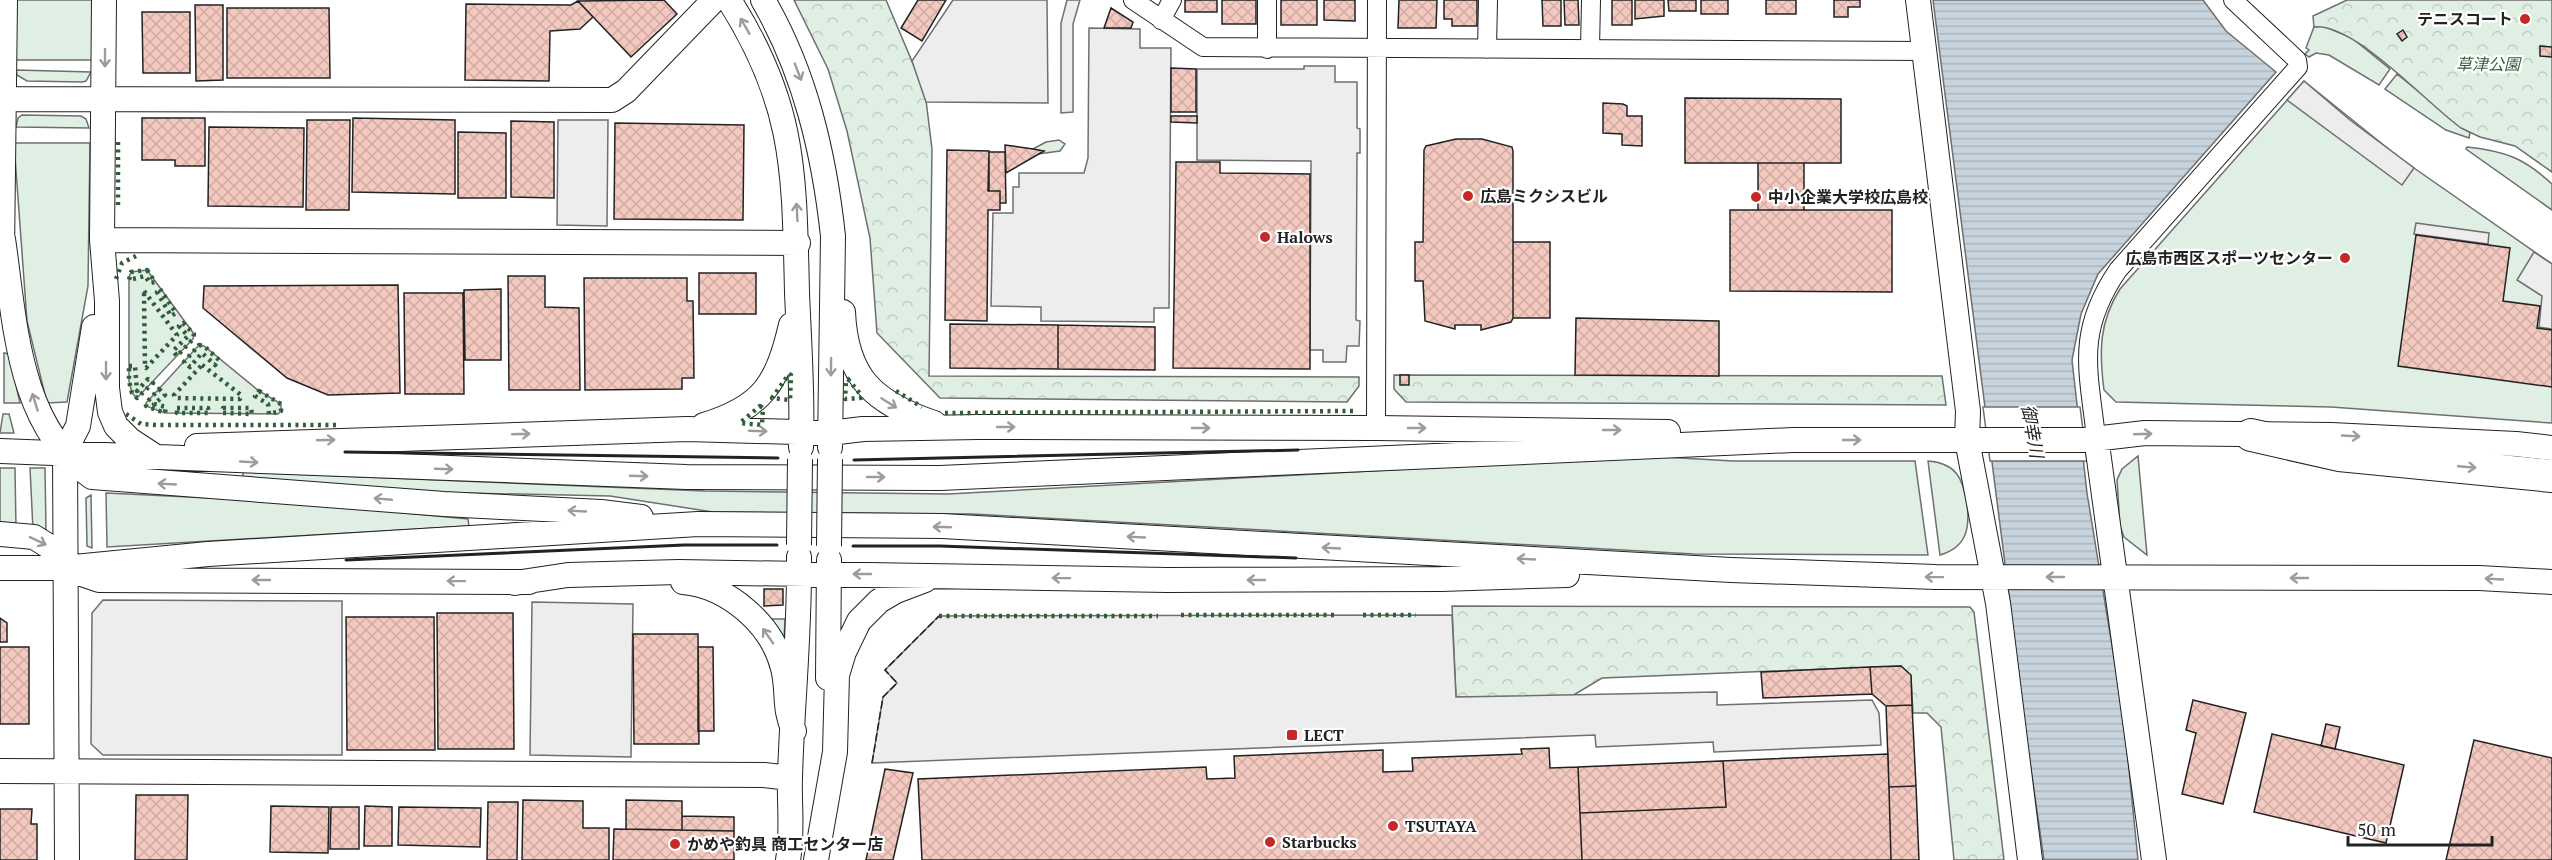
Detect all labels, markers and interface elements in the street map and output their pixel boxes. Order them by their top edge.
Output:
place label: テニスコート [2417,8,2513,30]
marker: テニスコート [2518,12,2532,26]
one-way arrow [739,18,751,35]
one-way arrow [99,48,111,68]
park label: 草津公園 [2456,53,2522,75]
one-way arrow [793,62,804,80]
place label: 広島ミクシスビル [1480,185,1608,207]
place label: 中小企業大学校広島校 [1768,186,1928,208]
marker: 広島ミクシスビル [1461,189,1475,203]
marker: 中小企業大学校広島校 [1749,190,1763,204]
one-way arrow [791,202,802,222]
place label: Halows [1277,226,1333,248]
marker: Halows [1258,230,1272,244]
place label: 広島市西区スポーツセンター [2125,247,2333,269]
marker: 広島市西区スポーツセンター [2338,251,2352,265]
one-way arrow [825,357,837,377]
one-way arrow [100,360,112,380]
one-way arrow [29,393,40,412]
one-way arrow [880,397,897,409]
water label: 御幸川 [2016,402,2050,462]
one-way arrow [996,421,1016,433]
one-way arrow [1191,422,1211,434]
one-way arrow [1407,422,1427,434]
one-way arrow [1602,424,1622,436]
one-way arrow [747,426,767,437]
one-way arrow [510,428,530,440]
one-way arrow [2132,428,2152,439]
one-way arrow [2341,431,2361,442]
one-way arrow [315,434,335,445]
one-way arrow [1841,434,1861,446]
one-way arrow [238,456,258,467]
one-way arrow [2457,462,2477,473]
one-way arrow [433,464,453,475]
one-way arrow [628,470,648,481]
one-way arrow [865,471,885,483]
one-way arrow [158,478,178,489]
one-way arrow [373,493,393,504]
one-way arrow [568,505,588,516]
one-way arrow [932,521,952,532]
one-way arrow [1127,532,1147,543]
one-way arrow [29,535,47,547]
one-way arrow [1322,542,1342,553]
one-way arrow [1516,553,1536,564]
one-way arrow [852,568,872,580]
one-way arrow [1925,571,1945,583]
one-way arrow [2046,571,2066,583]
one-way arrow [1052,572,1072,583]
one-way arrow [2289,572,2309,584]
one-way arrow [252,574,272,586]
one-way arrow [1247,574,1267,586]
one-way arrow [2484,574,2504,585]
one-way arrow [447,576,467,587]
one-way arrow [762,629,774,645]
place label: LECT [1304,724,1344,746]
marker: LECT [1285,728,1299,742]
scale bar [2348,809,2492,847]
place label: TSUTAYA [1405,815,1477,837]
text: 50 m [2357,817,2397,841]
marker: TSUTAYA [1386,819,1400,833]
place label: Starbucks [1282,831,1357,853]
place label: かめや釣具 商工センター店 [687,833,883,855]
marker: Starbucks [1263,835,1277,849]
marker: かめや釣具 商工センター店 [668,837,682,851]

